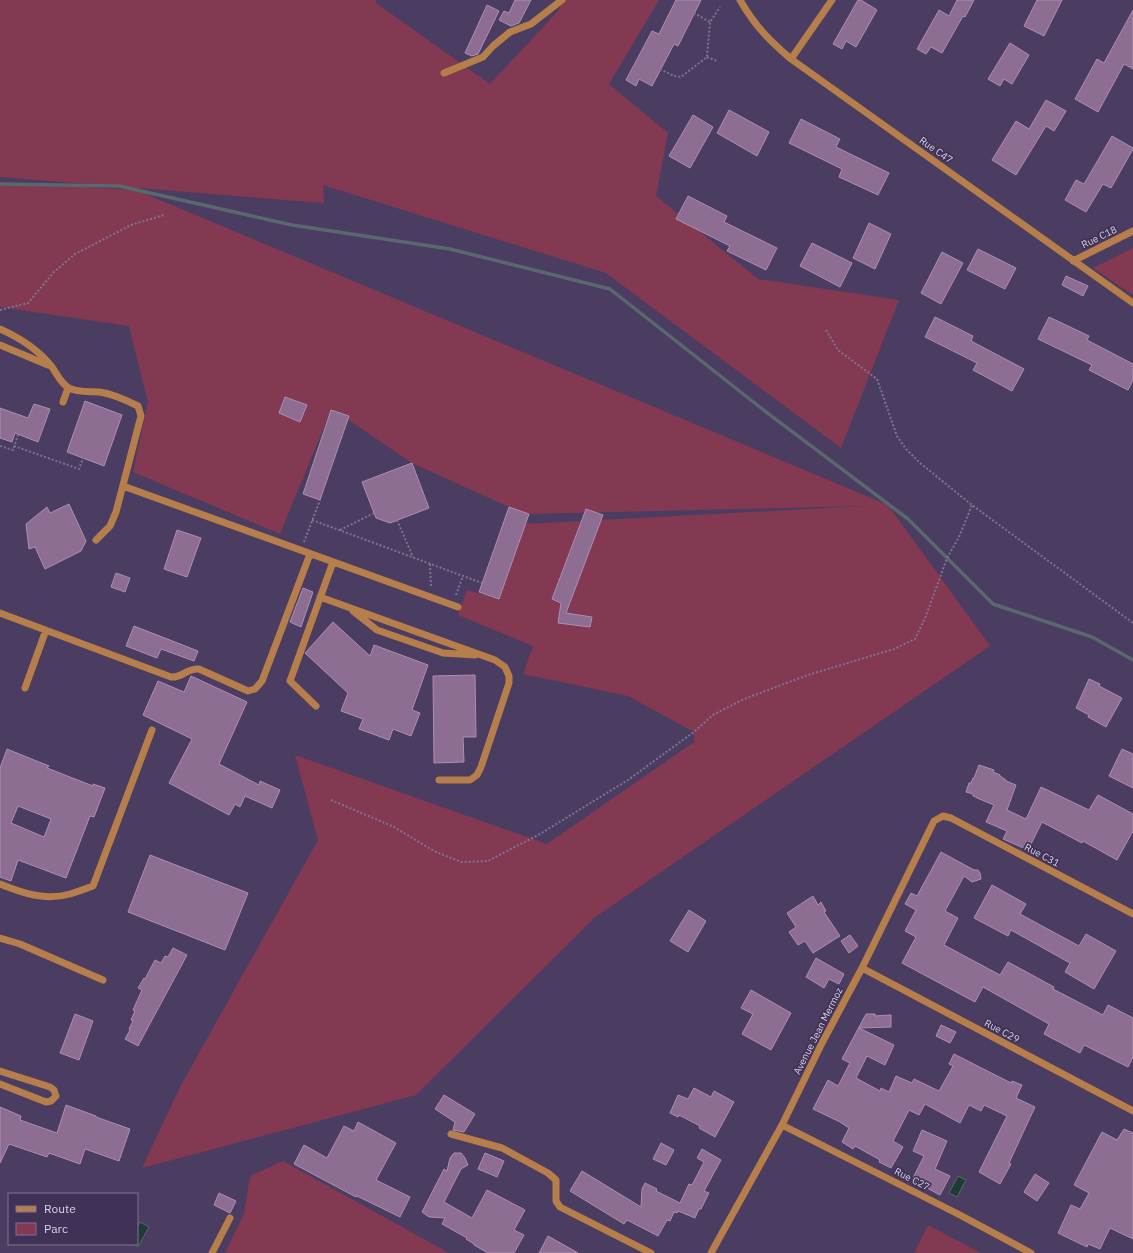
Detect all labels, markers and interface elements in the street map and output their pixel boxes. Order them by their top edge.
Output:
street label: Rue C47 [917,134,955,166]
street label: Rue C18 [1079,223,1119,251]
street label: Rue C31 [1022,840,1062,870]
street label: Avenue Jean Mermoz [790,985,846,1077]
street label: Rue C29 [982,1016,1022,1046]
street label: Rue C27 [892,1165,932,1193]
legend [8,1193,138,1245]
text: Route [44,1201,76,1216]
text: Parc [44,1221,68,1236]

